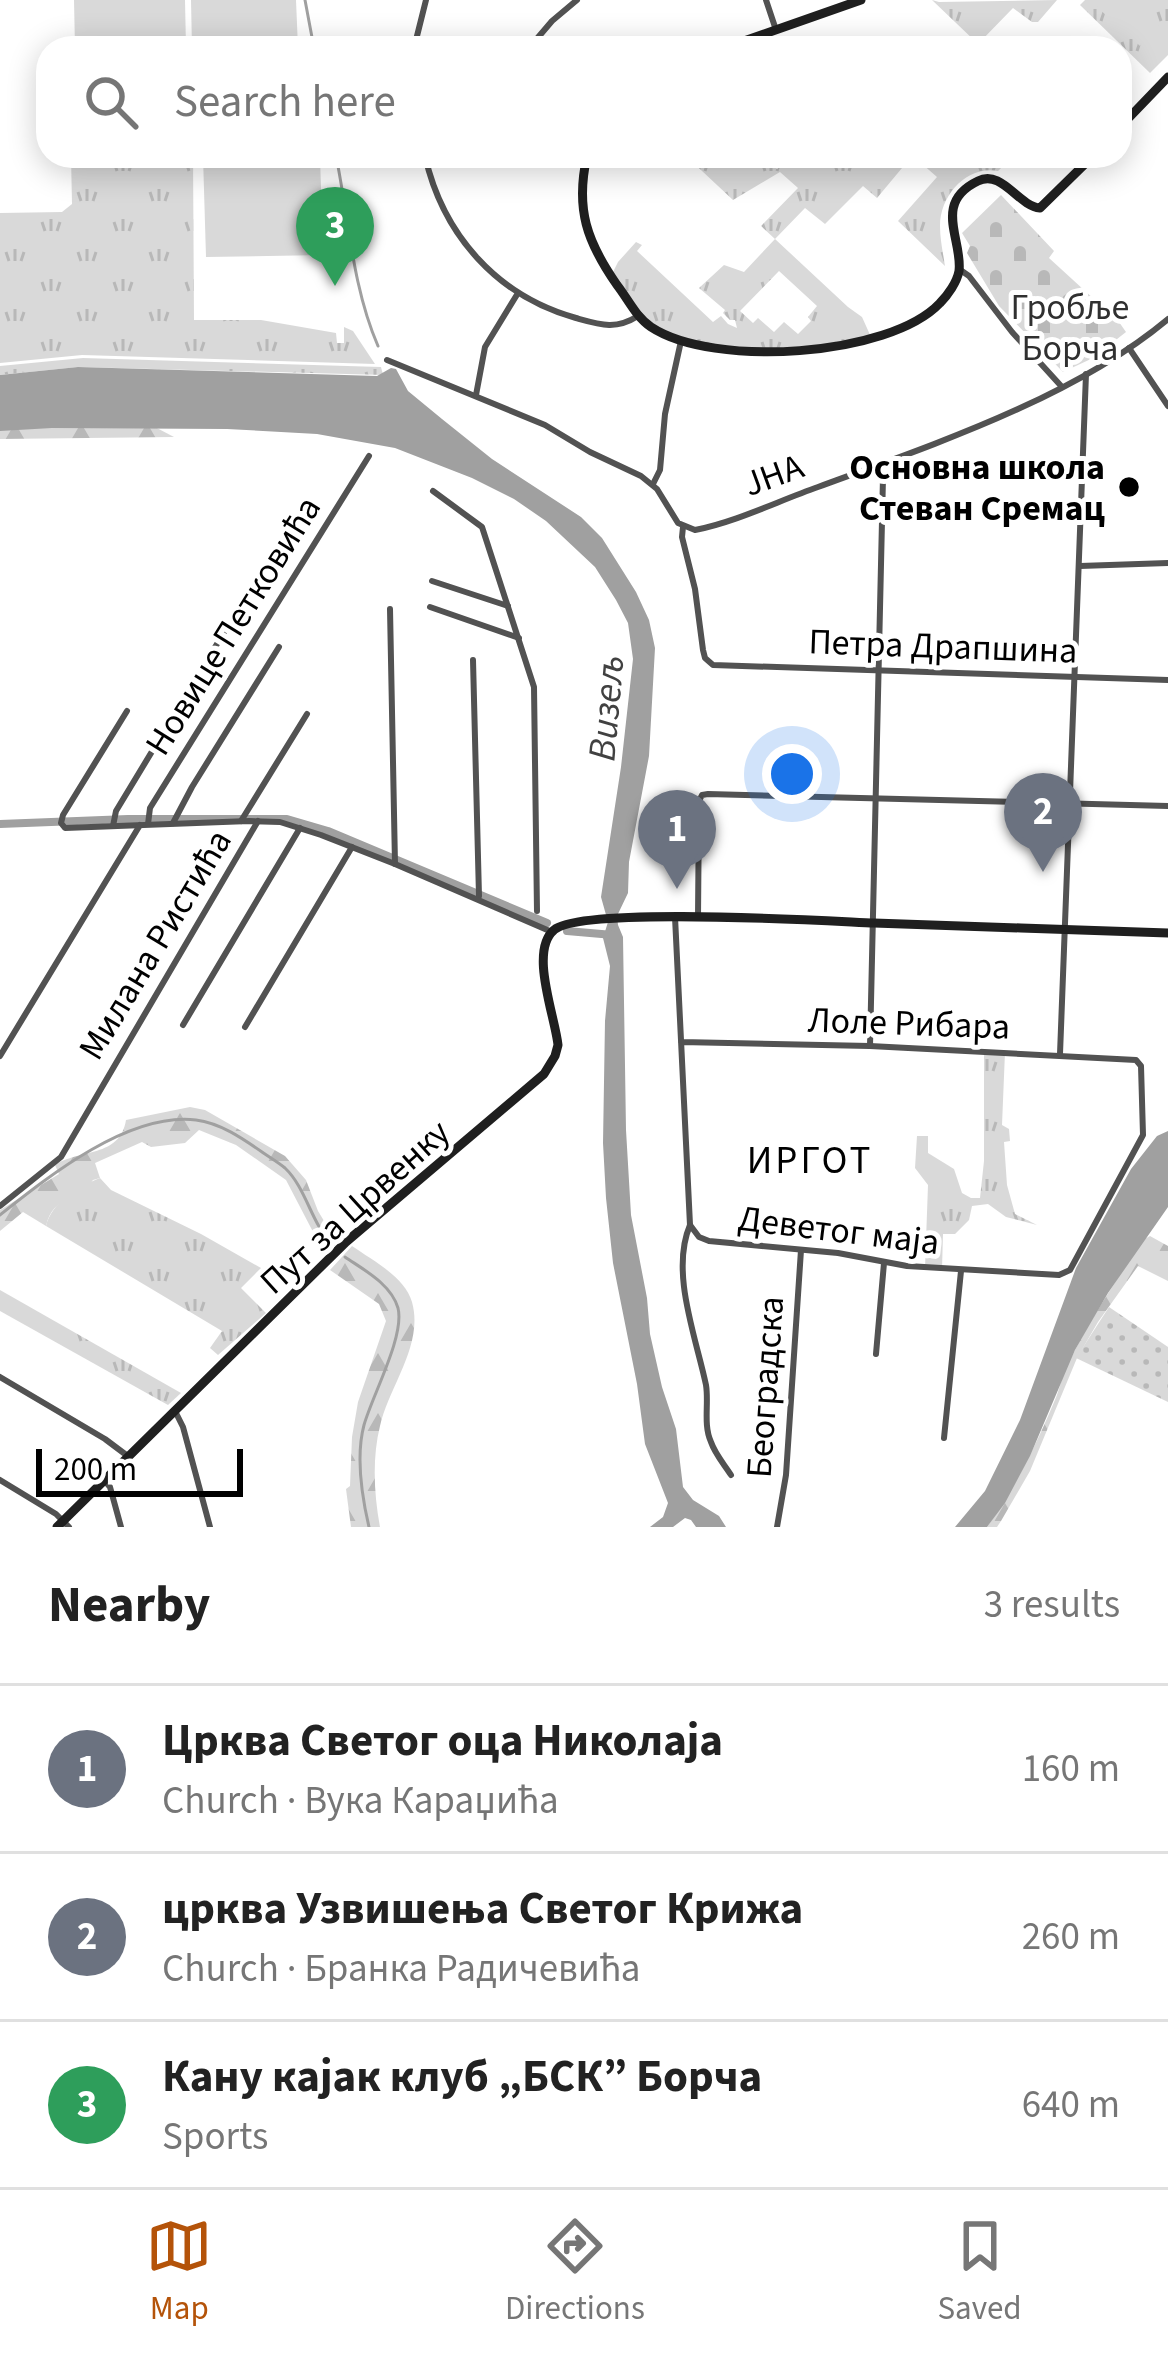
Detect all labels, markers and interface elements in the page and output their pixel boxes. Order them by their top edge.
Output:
search box [36,36,1132,168]
icon: search [78,69,144,135]
text: Search here [174,70,396,134]
pin: 3 [296,187,374,286]
park label: Гробље Борча [1011,282,1129,374]
street label: ЈНА [736,441,811,510]
place label: Основна школа Стеван Сремац [849,442,1105,534]
marker: Основна школа Стеван Сремац [1116,474,1142,500]
street label: Новице Петковића [133,486,334,765]
street label: Петра Драпшина [808,616,1078,677]
water label: Визељ [574,653,640,763]
your location [762,744,822,804]
pin: 2 [1004,773,1082,872]
pin: 1 [638,790,716,889]
street label: Милана Ристића [66,820,244,1070]
street label: Лоле Рибара [807,994,1011,1053]
street label: Пут за Црвенку [249,1108,461,1306]
district label: ИРГОТ [747,1133,873,1189]
street label: Деветог маја [735,1193,942,1268]
street label: Београдска [734,1295,797,1480]
scale bar [36,1443,243,1496]
text: 200 m [54,1446,137,1493]
text: Nearby [48,1569,210,1641]
text: 3 results [984,1577,1120,1633]
text: Црква Светог оца Николаја [162,1709,723,1773]
text: 1 [77,1741,97,1797]
text: 160 m [1022,1741,1120,1797]
text: Church · Вука Караџића [162,1773,559,1829]
text: црква Узвишења Светог Крижа [162,1877,803,1941]
text: 2 [77,1909,97,1965]
text: 260 m [1022,1909,1120,1965]
text: Church · Бранка Радичевића [162,1941,641,1997]
text: Кану кајак клуб „БСК” Борча [162,2045,762,2109]
text: 3 [77,2077,97,2133]
text: 640 m [1022,2077,1120,2133]
text: Sports [162,2109,268,2165]
tab: Map [146,2213,212,2332]
tab: Directions [505,2213,645,2332]
tab: Saved [937,2213,1022,2332]

